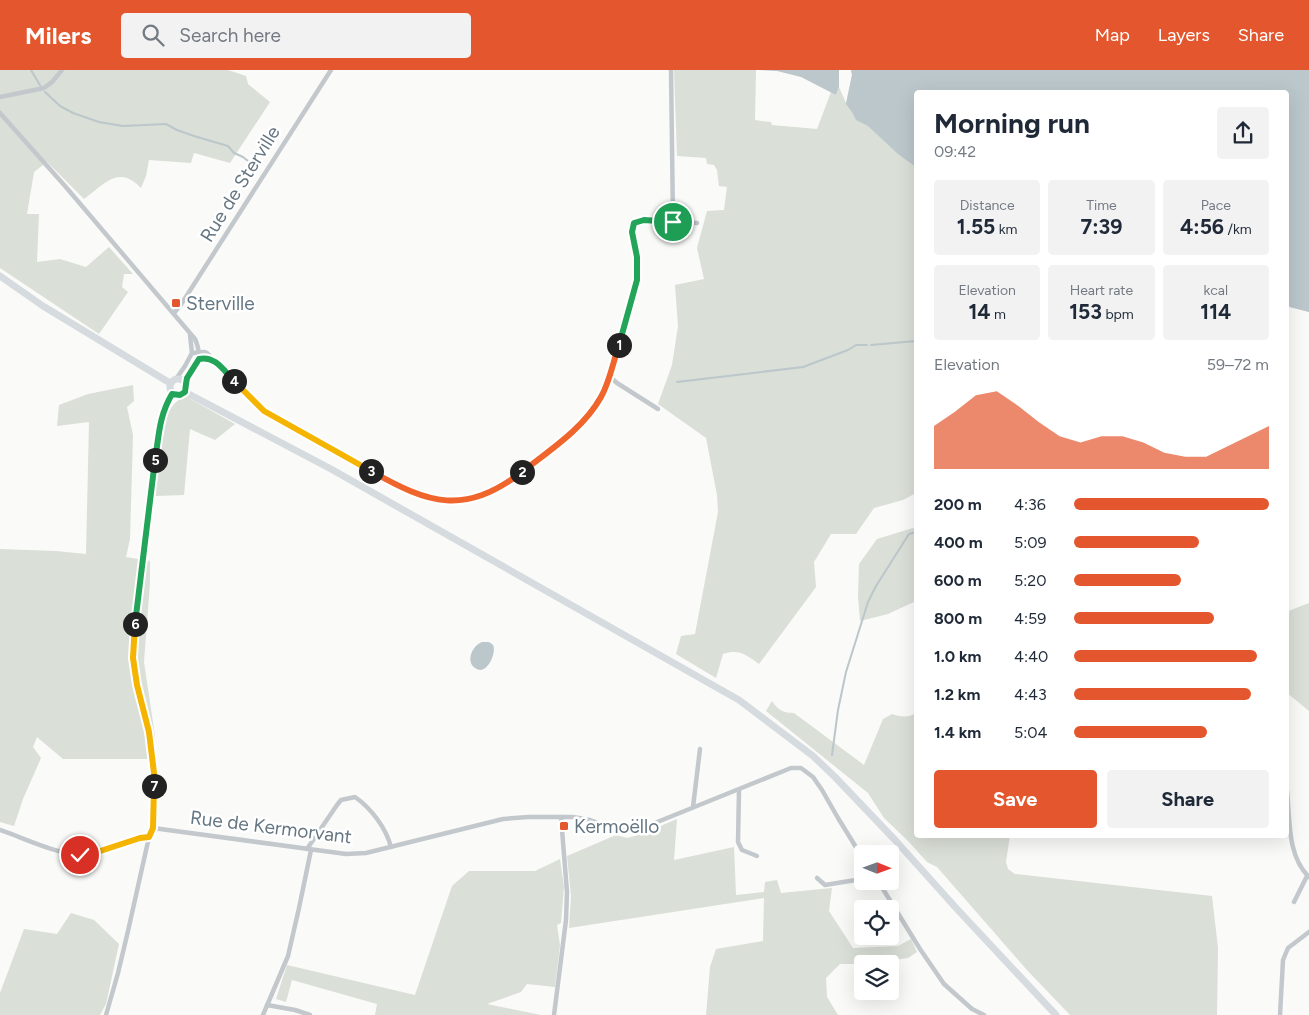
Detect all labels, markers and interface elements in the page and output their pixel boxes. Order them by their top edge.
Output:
search box [121,13,471,58]
text: Milers [25,21,91,50]
icon: search [139,21,167,49]
text: Search here [179,24,281,47]
text: Map [1095,24,1130,46]
text: Layers [1158,24,1210,46]
text: Share [1238,24,1284,46]
text: Morning run [934,106,1090,140]
button: share [1217,107,1269,159]
street label: Rue de Sterville [195,122,285,246]
text: 09:42 [934,142,976,161]
text: Distance [960,197,1015,214]
text: Time [1086,197,1117,214]
text: Pace [1201,197,1231,214]
pin [652,201,694,243]
icon: arrive [659,208,687,236]
text: 1.55 [957,214,995,239]
text: 7:39 [1081,214,1122,239]
text: 4:56 [1180,214,1224,239]
text: km [995,221,1017,238]
text: /km [1224,221,1252,238]
text: Elevation [958,282,1016,299]
text: Heart rate [1070,282,1133,299]
text: kcal [1204,282,1228,299]
place label: Sterville [186,292,255,315]
marker: Sterville [170,297,182,309]
text: 14 [968,299,991,324]
text: 153 [1069,299,1102,324]
text: 114 [1200,299,1231,324]
text: m [991,306,1006,323]
text: bpm [1102,306,1134,323]
pin: 1 [606,332,632,358]
text: 1 [617,337,622,354]
text: Elevation [934,355,1000,374]
text: 59–72 m [1207,355,1269,374]
pin: 4 [222,368,246,394]
text: 4 [230,373,239,390]
pin: 5 [142,448,168,472]
text: 5 [151,452,160,469]
pin: 3 [358,458,384,484]
pin: 2 [510,460,534,484]
text: 3 [368,463,375,480]
text: 2 [518,464,527,481]
text: 200 m [934,495,982,514]
text: 4:36 [1014,495,1046,514]
text: 400 m [934,533,983,552]
text: 5:09 [1014,533,1047,552]
text: 600 m [934,571,982,590]
text: 5:20 [1014,571,1046,590]
text: 800 m [934,609,982,628]
text: 4:59 [1014,609,1046,628]
pin: 6 [122,612,148,636]
text: 6 [131,616,140,633]
text: 1.0 km [934,647,981,666]
text: 4:40 [1014,647,1048,666]
text: 1.2 km [934,685,980,704]
text: 4:43 [1014,685,1047,704]
text: 1.4 km [934,723,981,742]
text: 5:04 [1014,723,1047,742]
button: Save [934,770,1097,828]
button: Share [1107,770,1269,828]
pin: 7 [142,774,166,798]
text: 7 [151,778,158,795]
street label: Rue de Kermorvant [189,806,353,848]
place label: Kermoëllo [574,815,659,838]
marker: Kermoëllo [558,820,570,832]
pin [59,834,101,876]
icon: check [66,841,94,869]
north arrow [854,845,899,890]
map controls [854,845,899,1000]
button: locate [854,900,899,945]
button: layers [854,955,899,1000]

